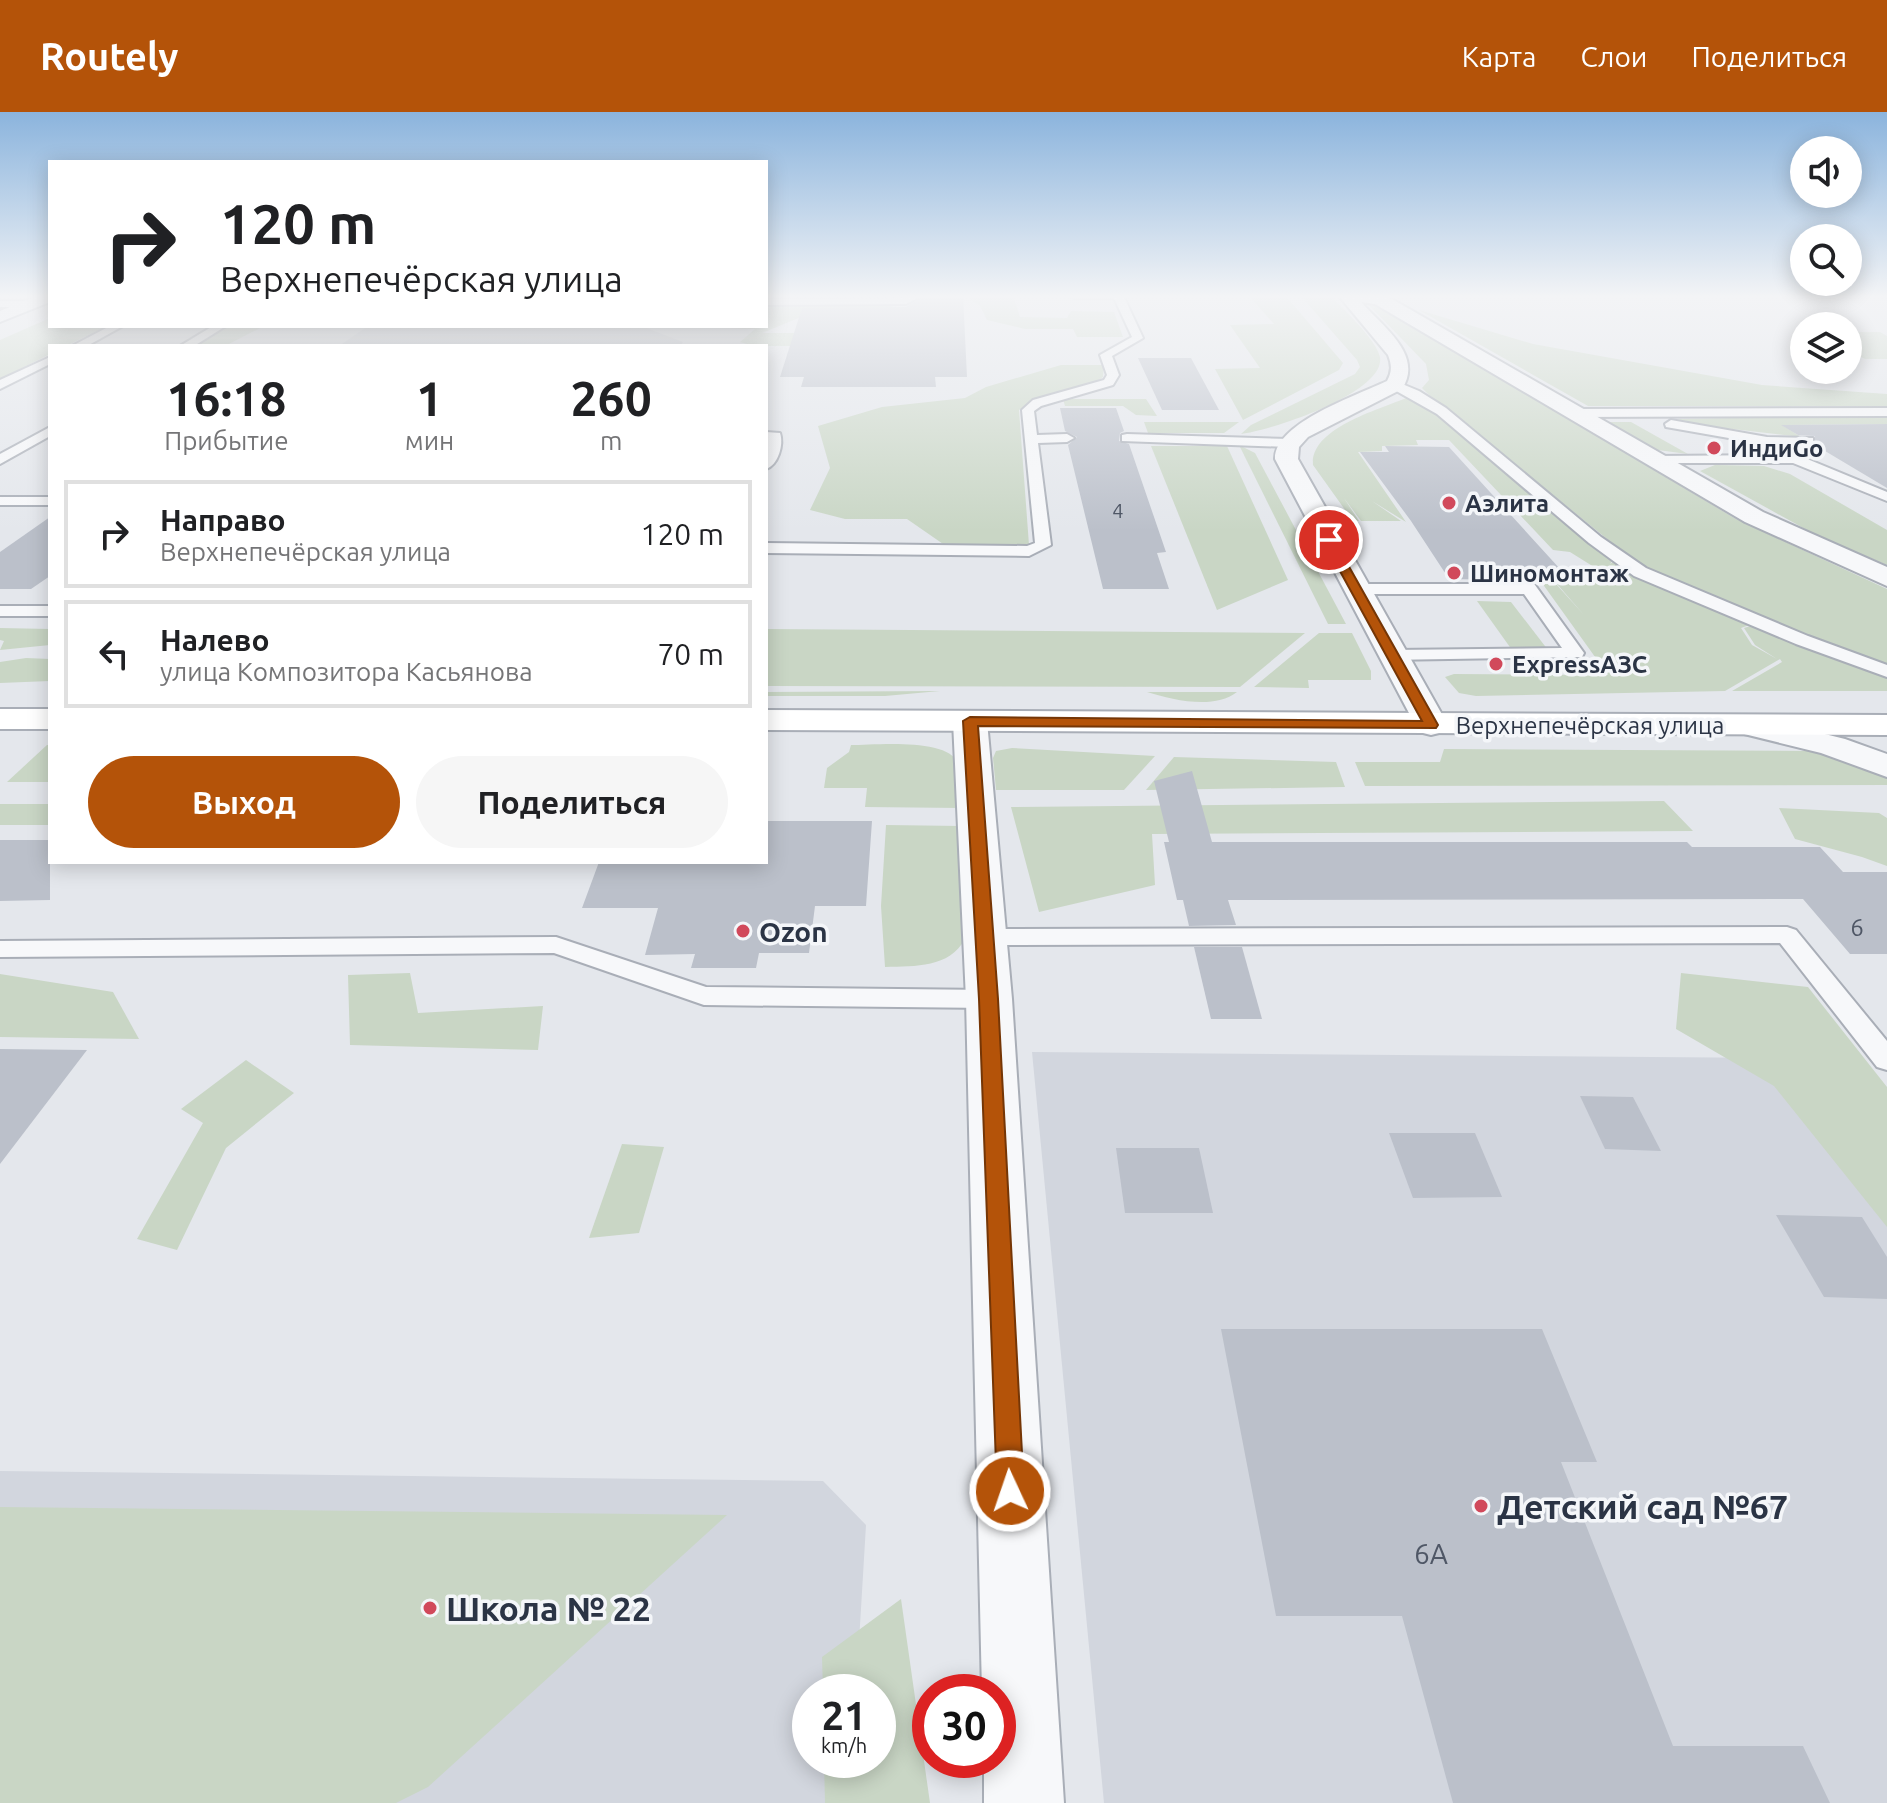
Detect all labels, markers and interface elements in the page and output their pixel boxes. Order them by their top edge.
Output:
text: Routely [40,35,178,77]
text: Карта [1462,41,1536,72]
text: Слои [1580,41,1647,72]
text: Поделиться [1691,41,1847,72]
map controls [1790,136,1862,384]
button: sound [1790,136,1862,208]
icon: right [88,192,192,296]
text: 120 m [220,192,376,255]
button: search [1790,224,1862,296]
text: Верхнепечёрская улица [220,258,623,299]
button: layers [1790,312,1862,384]
text: 16:18 [166,371,286,425]
text: 1 [416,371,443,425]
text: 260 [571,371,652,425]
text: Прибытие [164,426,289,455]
text: мин [405,426,454,455]
text: m [600,426,622,455]
place label: ИндиGo [1730,435,1824,462]
marker: ИндиGo [1705,439,1723,457]
place label: Аэлита [1465,490,1549,517]
marker: Аэлита [1440,494,1458,512]
house number: 4 [1112,499,1124,522]
text: Направо [160,503,286,537]
pin [1295,506,1363,574]
icon: right [92,512,136,556]
text: 120 m [640,517,724,551]
icon: arrive [1307,518,1351,562]
text: Верхнепечёрская улица [160,537,451,566]
place label: Шиномонтаж [1470,560,1629,587]
marker: Шиномонтаж [1445,564,1463,582]
text: Налево [160,623,270,657]
icon: left [92,632,136,676]
text: 70 m [657,637,724,671]
place label: ExpressАЗС [1512,651,1647,678]
marker: ExpressАЗС [1487,655,1505,673]
text: улица Композитора Касьянова [160,657,533,686]
street label: Верхнепечёрская улица [1456,712,1724,739]
button: Выход [88,756,400,848]
button: Поделиться [416,756,728,848]
house number: 6 [1850,914,1864,941]
place label: Ozon [759,916,828,947]
marker: Ozon [734,922,752,940]
position arrow [968,1449,1052,1533]
place label: Детский сад №67 [1497,1487,1788,1525]
marker: Детский сад №67 [1472,1497,1490,1515]
house number: 6А [1414,1538,1448,1569]
place label: Школа № 22 [446,1589,651,1627]
marker: Школа № 22 [421,1599,439,1617]
speed limit sign: 30 [912,1674,1016,1778]
text: 21 [821,1693,867,1738]
text: km/h [821,1734,867,1757]

